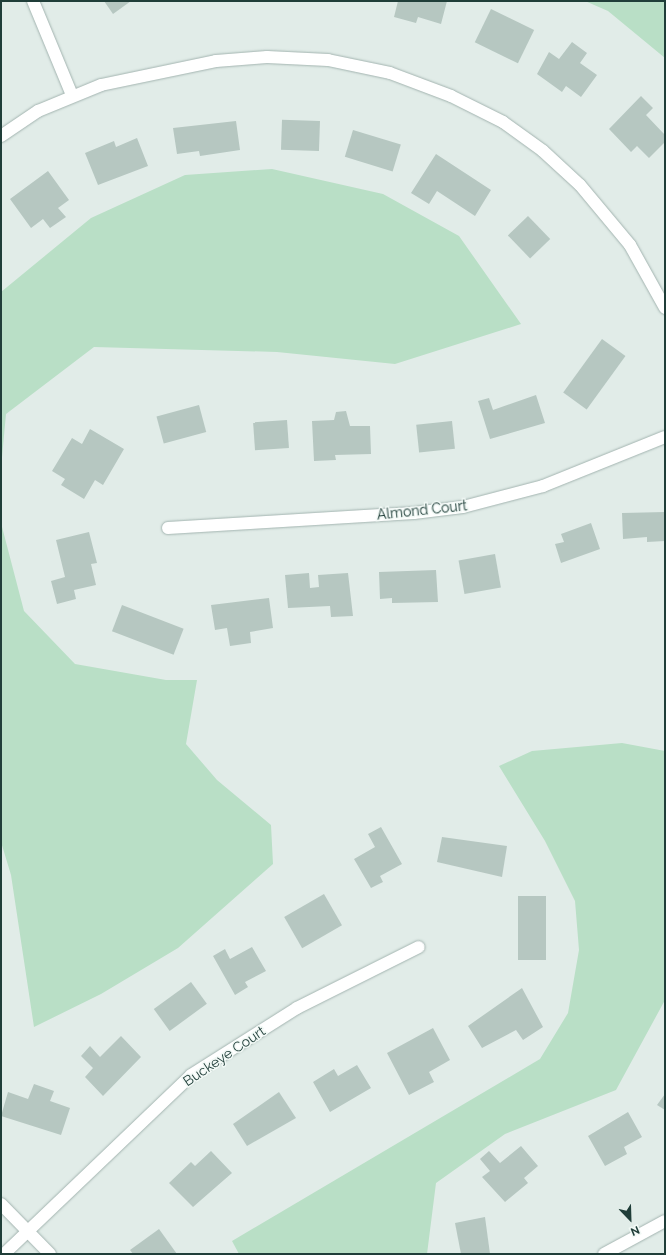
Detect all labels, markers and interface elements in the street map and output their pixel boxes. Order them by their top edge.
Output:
street label: Almond Court [376,497,468,523]
street label: Buckeye Court [180,1022,268,1090]
north arrow [610,1199,650,1239]
text: N [628,1223,641,1238]

